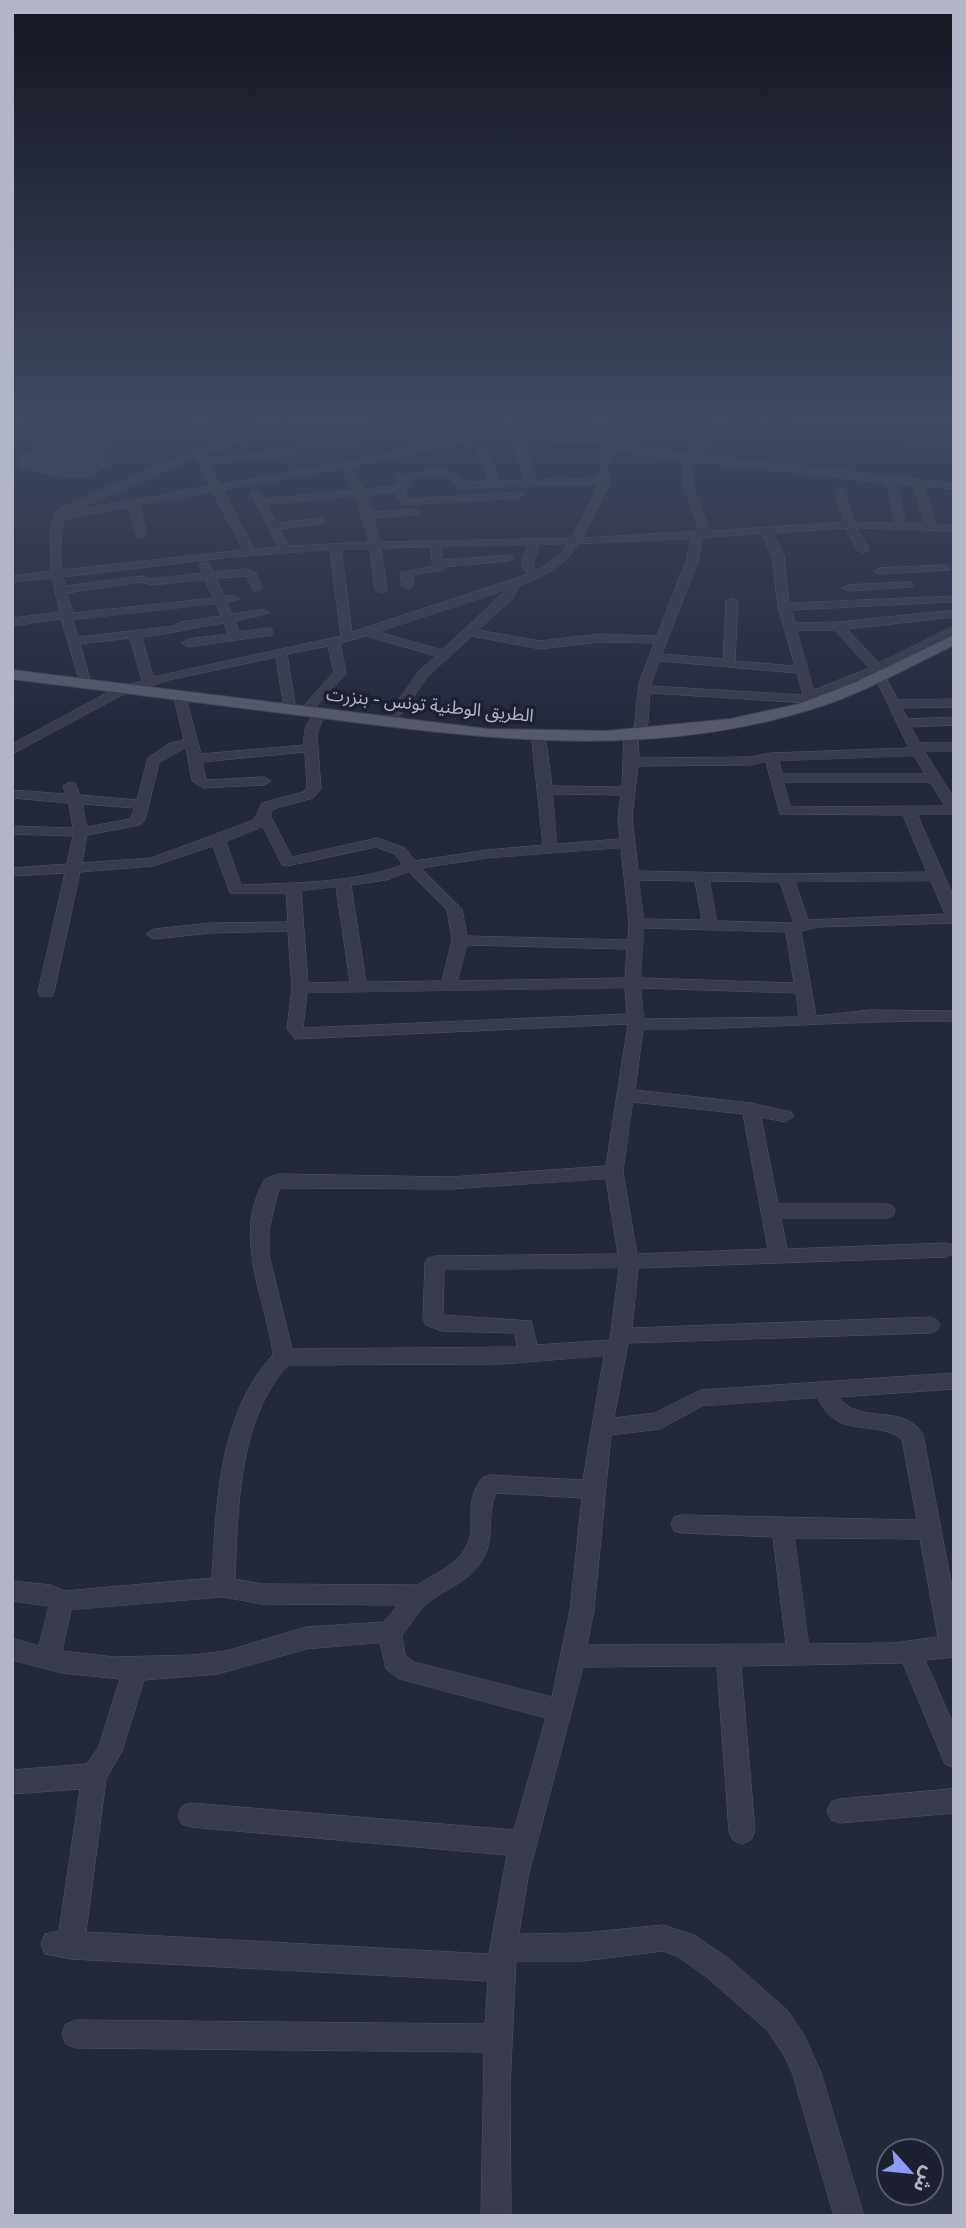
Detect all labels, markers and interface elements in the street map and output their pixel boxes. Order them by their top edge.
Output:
street label: الطريق الوطنية تونس - بنزرت [325,682,535,727]
north arrow [875,2137,945,2207]
text: ش [909,2163,942,2197]

